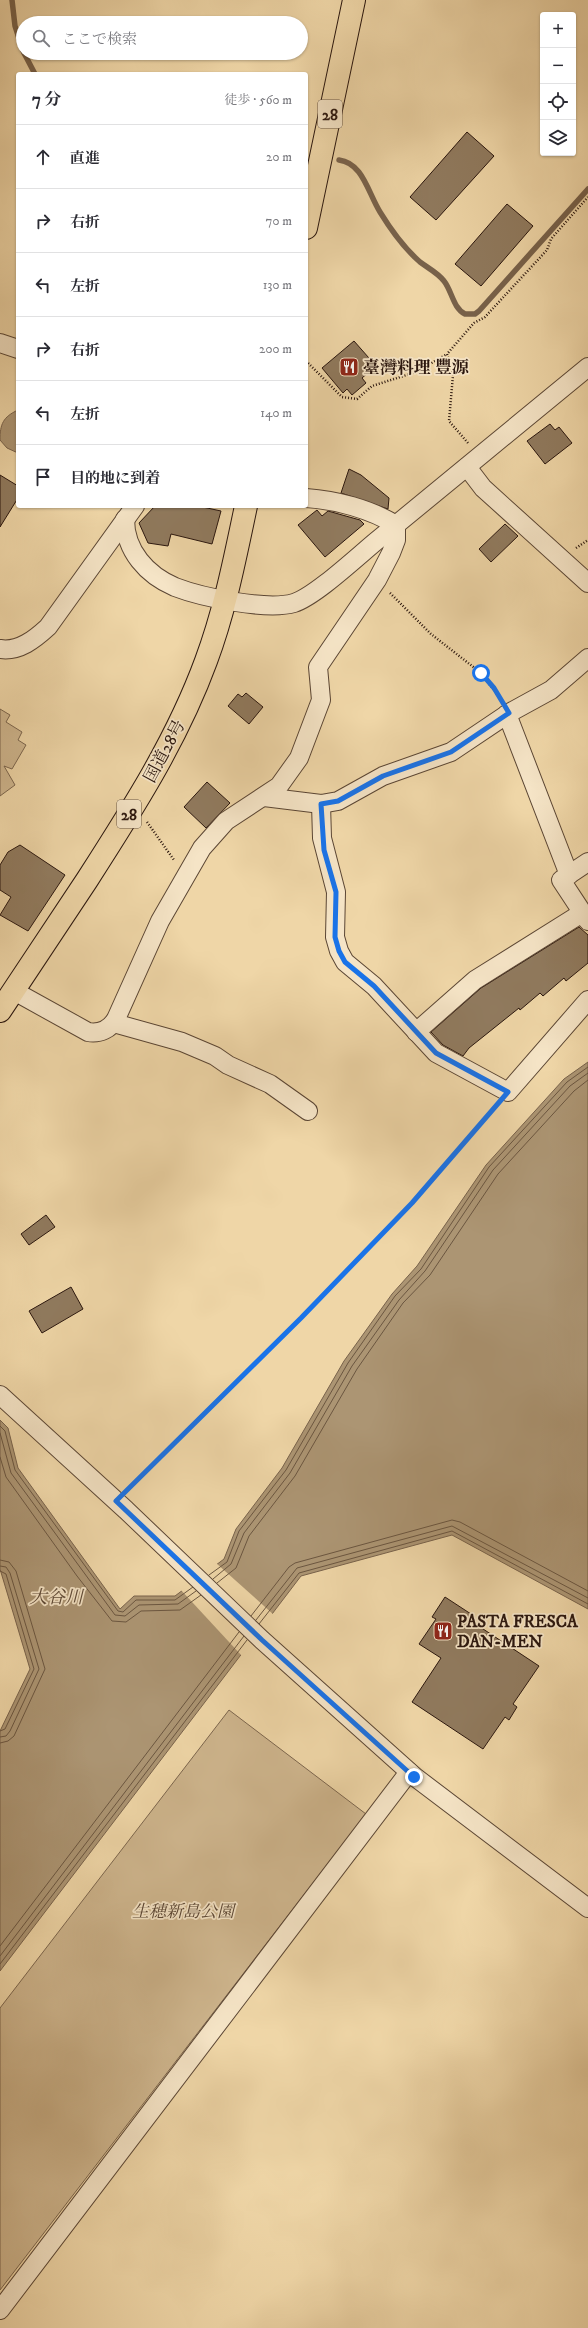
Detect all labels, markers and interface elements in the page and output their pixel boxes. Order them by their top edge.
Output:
map controls [540,12,576,156]
button: + [540,12,576,48]
search box [16,16,308,60]
icon: search [30,27,52,49]
text: ここで検索 [62,30,137,49]
button: − [540,48,576,84]
button: locate [540,84,576,120]
text: 7 分 [32,89,62,111]
text: 徒歩 · 560 m [225,92,292,108]
road number: 28 [318,100,342,128]
button: layers [540,120,576,156]
icon: ahead [32,146,54,168]
text: 直進 [70,149,100,168]
text: 20 m [266,149,292,165]
icon: right [32,210,54,232]
text: 右折 [70,213,100,232]
text: 70 m [266,213,292,229]
icon: left [32,274,54,296]
text: 左折 [70,277,100,296]
text: 130 m [263,277,292,293]
icon: right [32,338,54,360]
text: 右折 [70,341,100,360]
text: 200 m [259,341,292,357]
restaurant icon: 臺灣料理 豐源 [338,356,360,378]
place label: 臺灣料理 豐源 [363,357,469,379]
icon: left [32,402,54,424]
text: 左折 [70,405,100,424]
text: 140 m [260,405,292,421]
icon: arrive [32,466,54,488]
text: 目的地に到着 [70,469,160,488]
route start [472,664,490,682]
street label: 国道28号 [139,716,191,787]
road number: 28 [117,800,141,828]
water label: 大谷川 [29,1587,85,1609]
place label: PASTA FRESCA DAN-MEN [457,1611,579,1653]
restaurant icon: PASTA FRESCA DAN-MEN [432,1620,454,1642]
route end [405,1768,423,1786]
park label: 生穂新島公園 [132,1901,237,1923]

